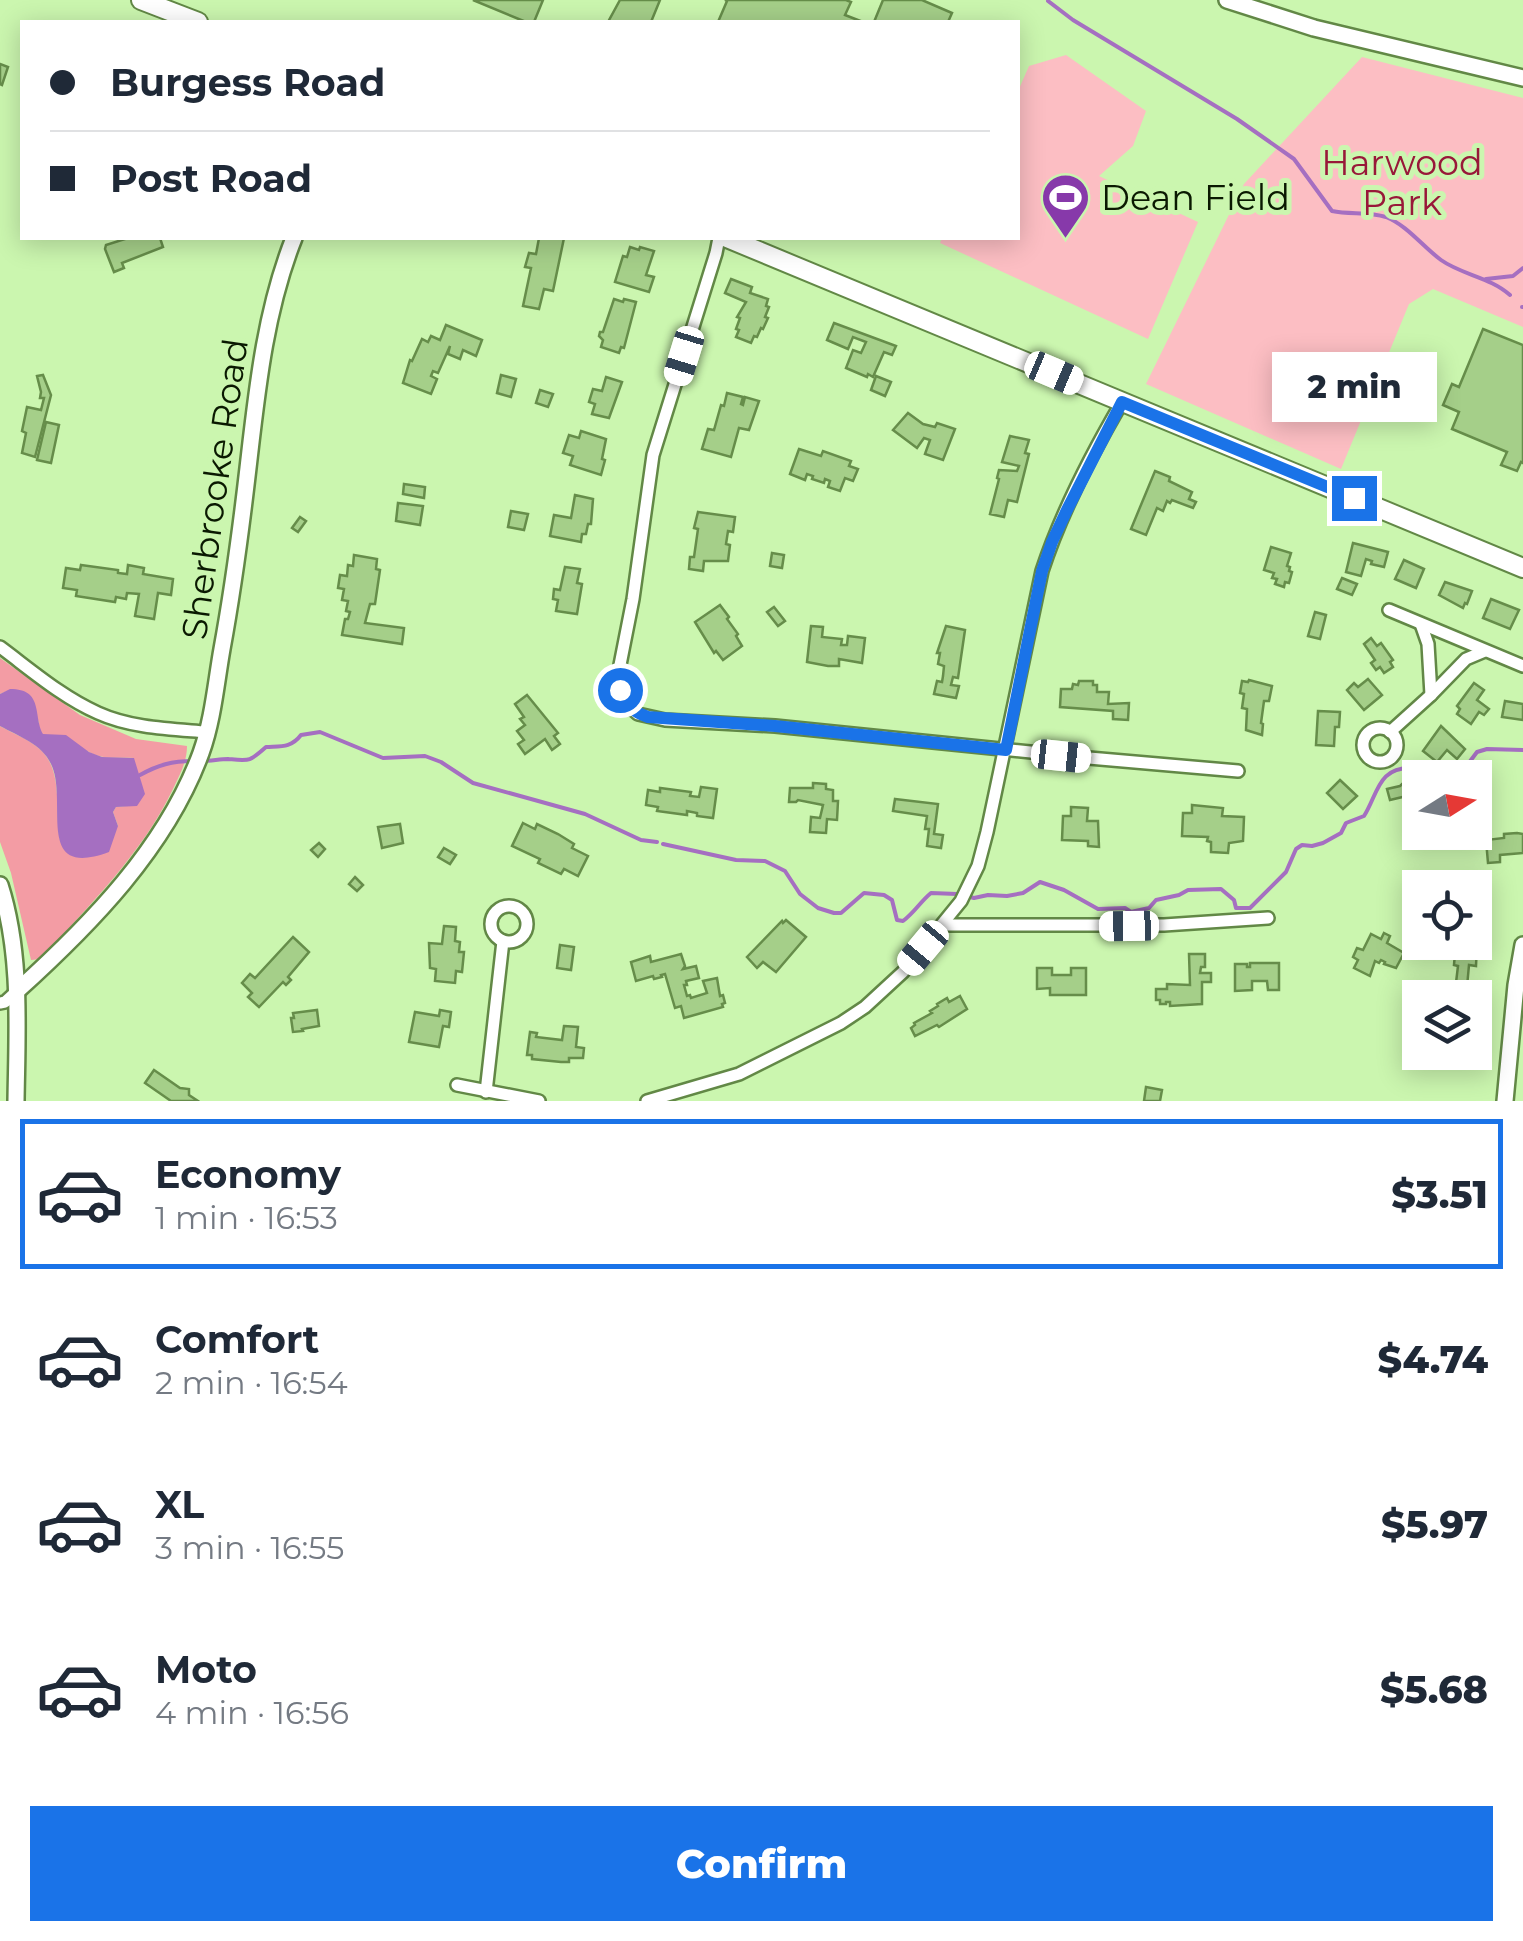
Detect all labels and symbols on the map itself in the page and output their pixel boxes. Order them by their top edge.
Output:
park label: Harwood Park [1321,141,1483,224]
sports icon: Dean Field [1040,172,1092,240]
place label: Dean Field [1101,176,1290,219]
car [661,323,707,389]
street label: Sherbrooke Road [172,336,257,642]
car [1021,347,1087,399]
callout: 2 min [1272,353,1436,423]
route end [1332,476,1377,521]
route start [598,668,643,713]
car [1030,738,1092,774]
north arrow [1402,760,1492,850]
car [1099,910,1159,942]
car [892,915,954,981]

